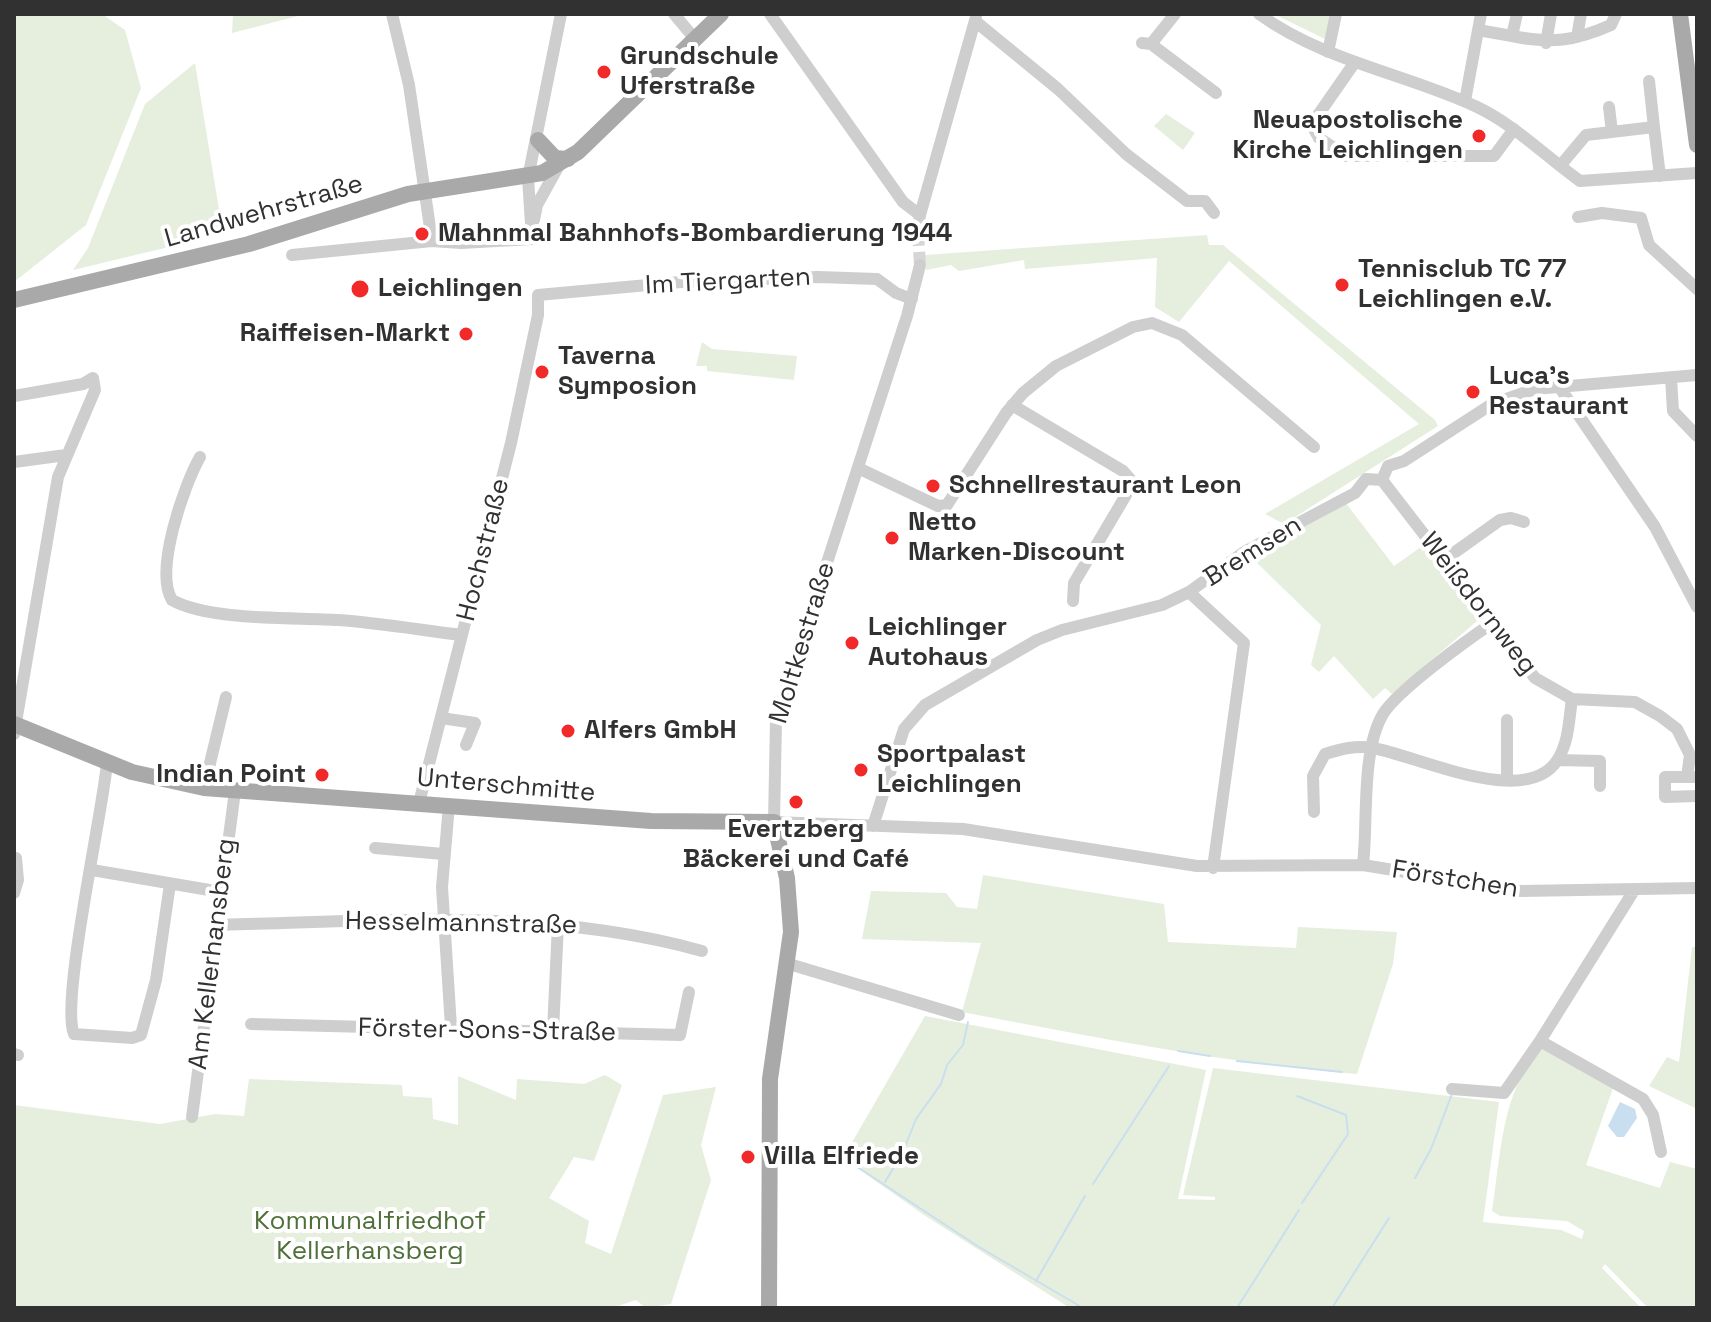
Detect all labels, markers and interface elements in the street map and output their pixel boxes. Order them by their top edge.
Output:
place label: Grundschule Uferstraße [620,41,779,102]
marker: Grundschule Uferstraße [595,63,613,81]
place label: Neuapostolische Kirche Leichlingen [1232,105,1463,166]
marker: Neuapostolische Kirche Leichlingen [1470,127,1488,145]
street label: Landwehrstraße [161,169,367,255]
place label: Mahnmal Bahnhofs-Bombardierung 1944 [438,218,952,250]
marker: Mahnmal Bahnhofs-Bombardierung 1944 [413,225,431,243]
place label: Tennisclub TC 77 Leichlingen e.V. [1358,254,1566,316]
street label: Im Tiergarten [644,262,812,302]
place label: Leichlingen [378,273,523,305]
marker: Tennisclub TC 77 Leichlingen e.V. [1333,276,1351,294]
marker: Leichlingen [349,278,371,300]
place label: Raiffeisen-Markt [240,318,450,350]
marker: Raiffeisen-Markt [457,325,475,343]
place label: Taverna Symposion [558,341,697,402]
place label: Luca's Restaurant [1489,361,1629,422]
marker: Taverna Symposion [533,363,551,381]
marker: Luca's Restaurant [1464,383,1482,401]
place label: Schnellrestaurant Leon [949,470,1242,502]
street label: Hochstraße [451,475,517,625]
marker: Schnellrestaurant Leon [924,477,942,495]
place label: Netto Marken-Discount [908,507,1125,568]
street label: Bremsen [1198,510,1308,594]
street label: Weißdornweg [1413,527,1543,681]
marker: Netto Marken-Discount [883,529,901,547]
street label: Moltkestraße [764,559,842,727]
place label: Leichlinger Autohaus [868,612,1007,674]
marker: Leichlinger Autohaus [843,634,861,652]
place label: Alfers GmbH [584,715,737,747]
marker: Alfers GmbH [559,722,577,740]
place label: Sportpalast Leichlingen [877,739,1026,800]
place label: Indian Point [156,759,306,791]
marker: Sportpalast Leichlingen [852,761,870,779]
street label: Unterschmitte [416,763,596,809]
marker: Indian Point [313,766,331,784]
marker: Evertzberg Bäckerei und Café [787,793,805,811]
place label: Evertzberg Bäckerei und Café [683,814,909,876]
street label: Am Kellerhansberg [183,837,243,1071]
street label: Förstchen [1390,855,1520,905]
street label: Hesselmannstraße [345,906,577,942]
street label: Förster-Sons-Straße [358,1013,616,1049]
place label: Villa Elfriede [764,1141,919,1173]
marker: Villa Elfriede [739,1148,757,1166]
park label: Kommunalfriedhof Kellerhansberg [254,1206,486,1268]

